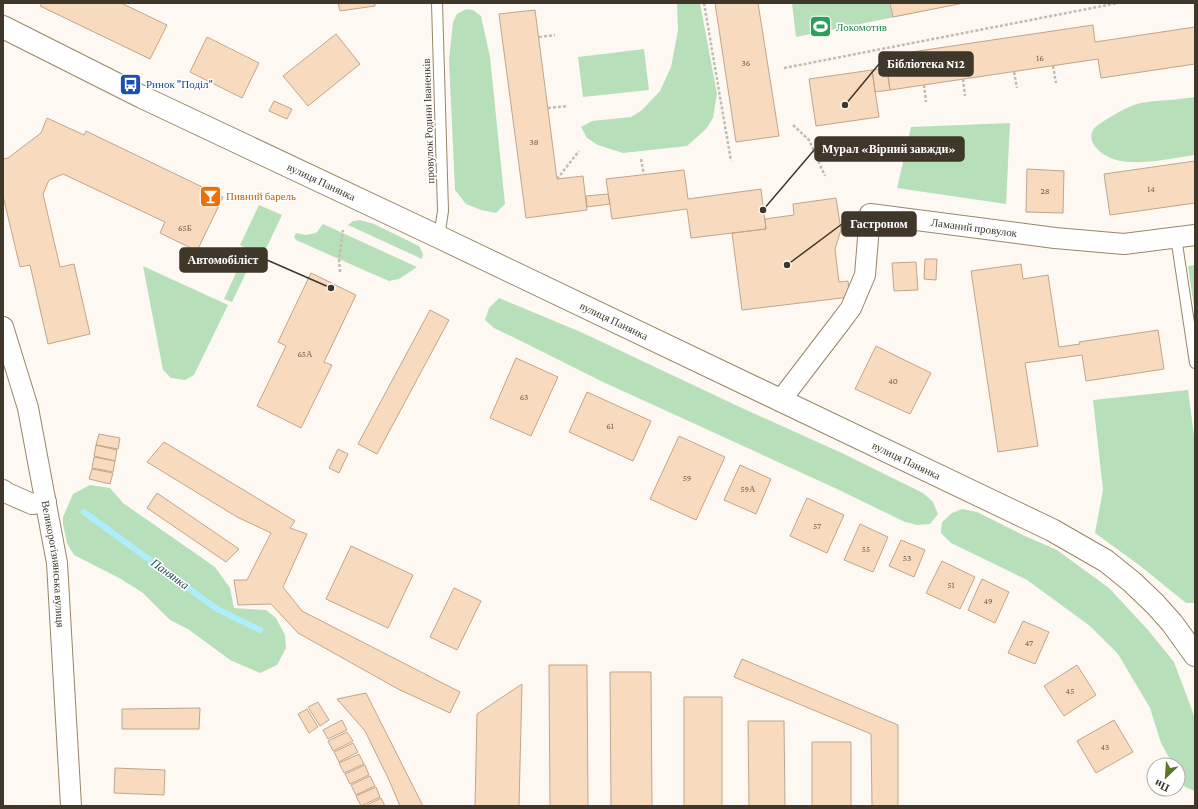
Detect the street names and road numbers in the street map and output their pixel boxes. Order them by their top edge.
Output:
street label: провулок Родини Іваненків [420,58,436,184]
street label: вулиця Панянка [285,160,358,203]
street label: Ламаний провулок [930,216,1019,239]
street label: вулиця Панянка [578,299,650,342]
street label: вулиця Панянка [870,439,942,482]
street label: Великорогізнянська вулиця [39,500,67,628]

